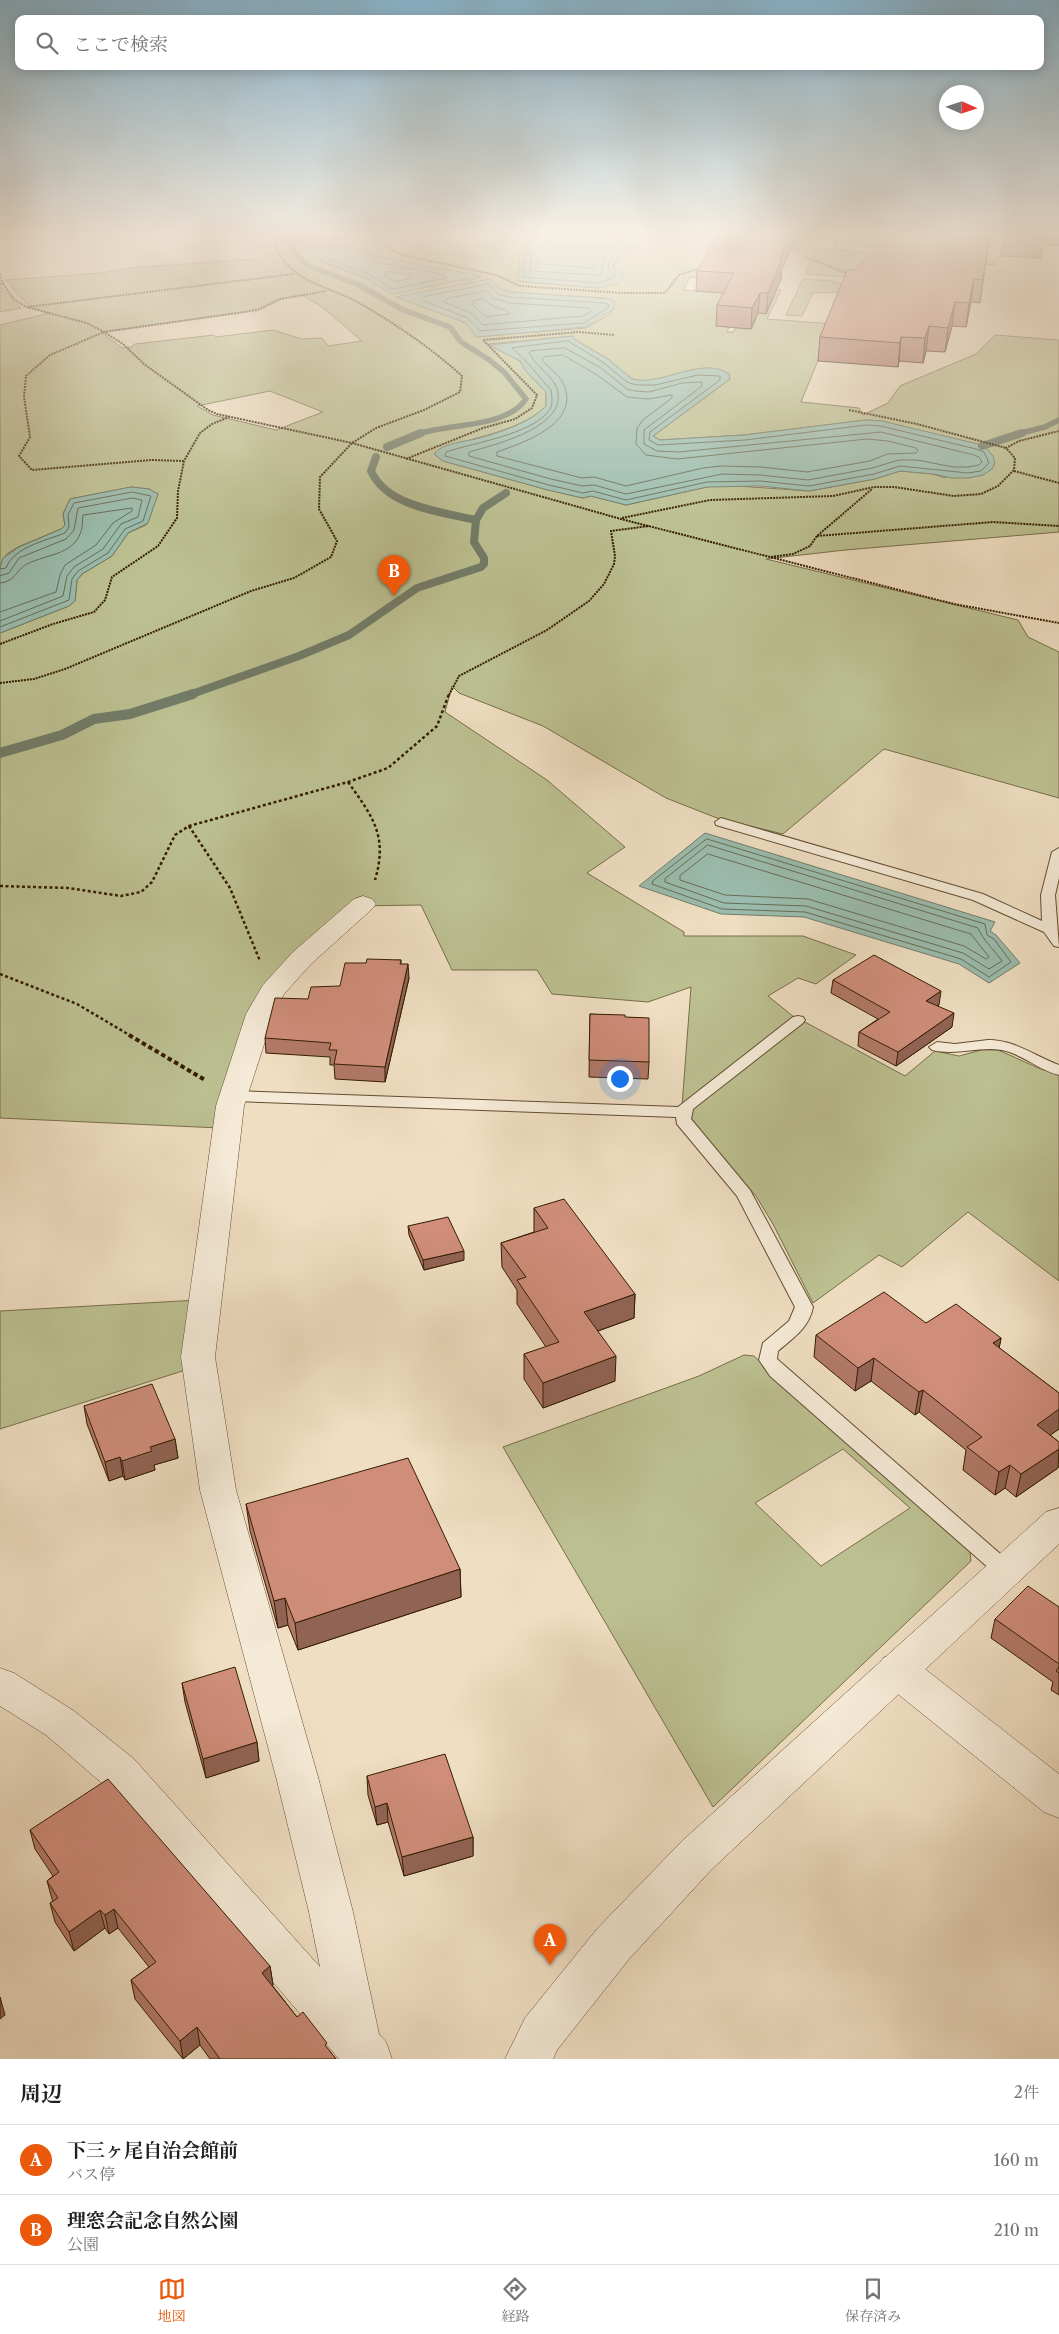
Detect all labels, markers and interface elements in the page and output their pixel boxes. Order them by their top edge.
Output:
search box [15,15,1044,70]
icon: search [33,29,61,57]
text: ここで検索 [73,33,168,56]
north arrow [939,85,984,130]
pin: B [378,555,410,596]
your location [607,1066,633,1092]
pin: A [534,1924,566,1965]
text: 周辺 [20,2081,62,2106]
text: 2件 [1014,2082,1039,2102]
text: 下三ヶ尾自治会館前 [67,2139,238,2162]
text: A [30,2150,42,2170]
text: 160 m [994,2150,1039,2170]
text: バス停 [67,2164,115,2184]
text: 理窓会記念自然公園 [67,2209,238,2232]
text: B [30,2220,42,2240]
text: 210 m [994,2220,1039,2240]
text: 公園 [67,2234,99,2254]
tab: 地図 [158,2275,186,2325]
tab: 経路 [501,2275,529,2325]
tab: 保存済み [845,2275,901,2325]

